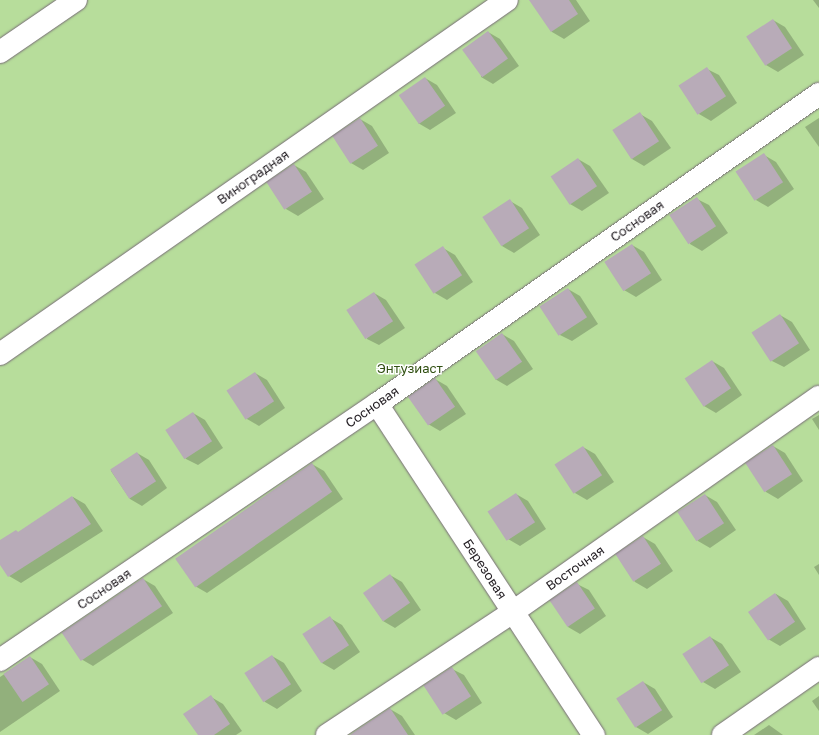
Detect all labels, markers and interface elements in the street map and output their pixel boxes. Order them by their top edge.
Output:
street label: Виноградная [214,146,292,208]
street label: Сосновая [607,197,667,245]
park label: Энтузиаст [377,360,443,376]
street label: Сосновая [342,383,402,431]
street label: Березовая [460,536,510,602]
street label: Восточная [543,542,607,594]
street label: Сосновая [74,565,134,613]

